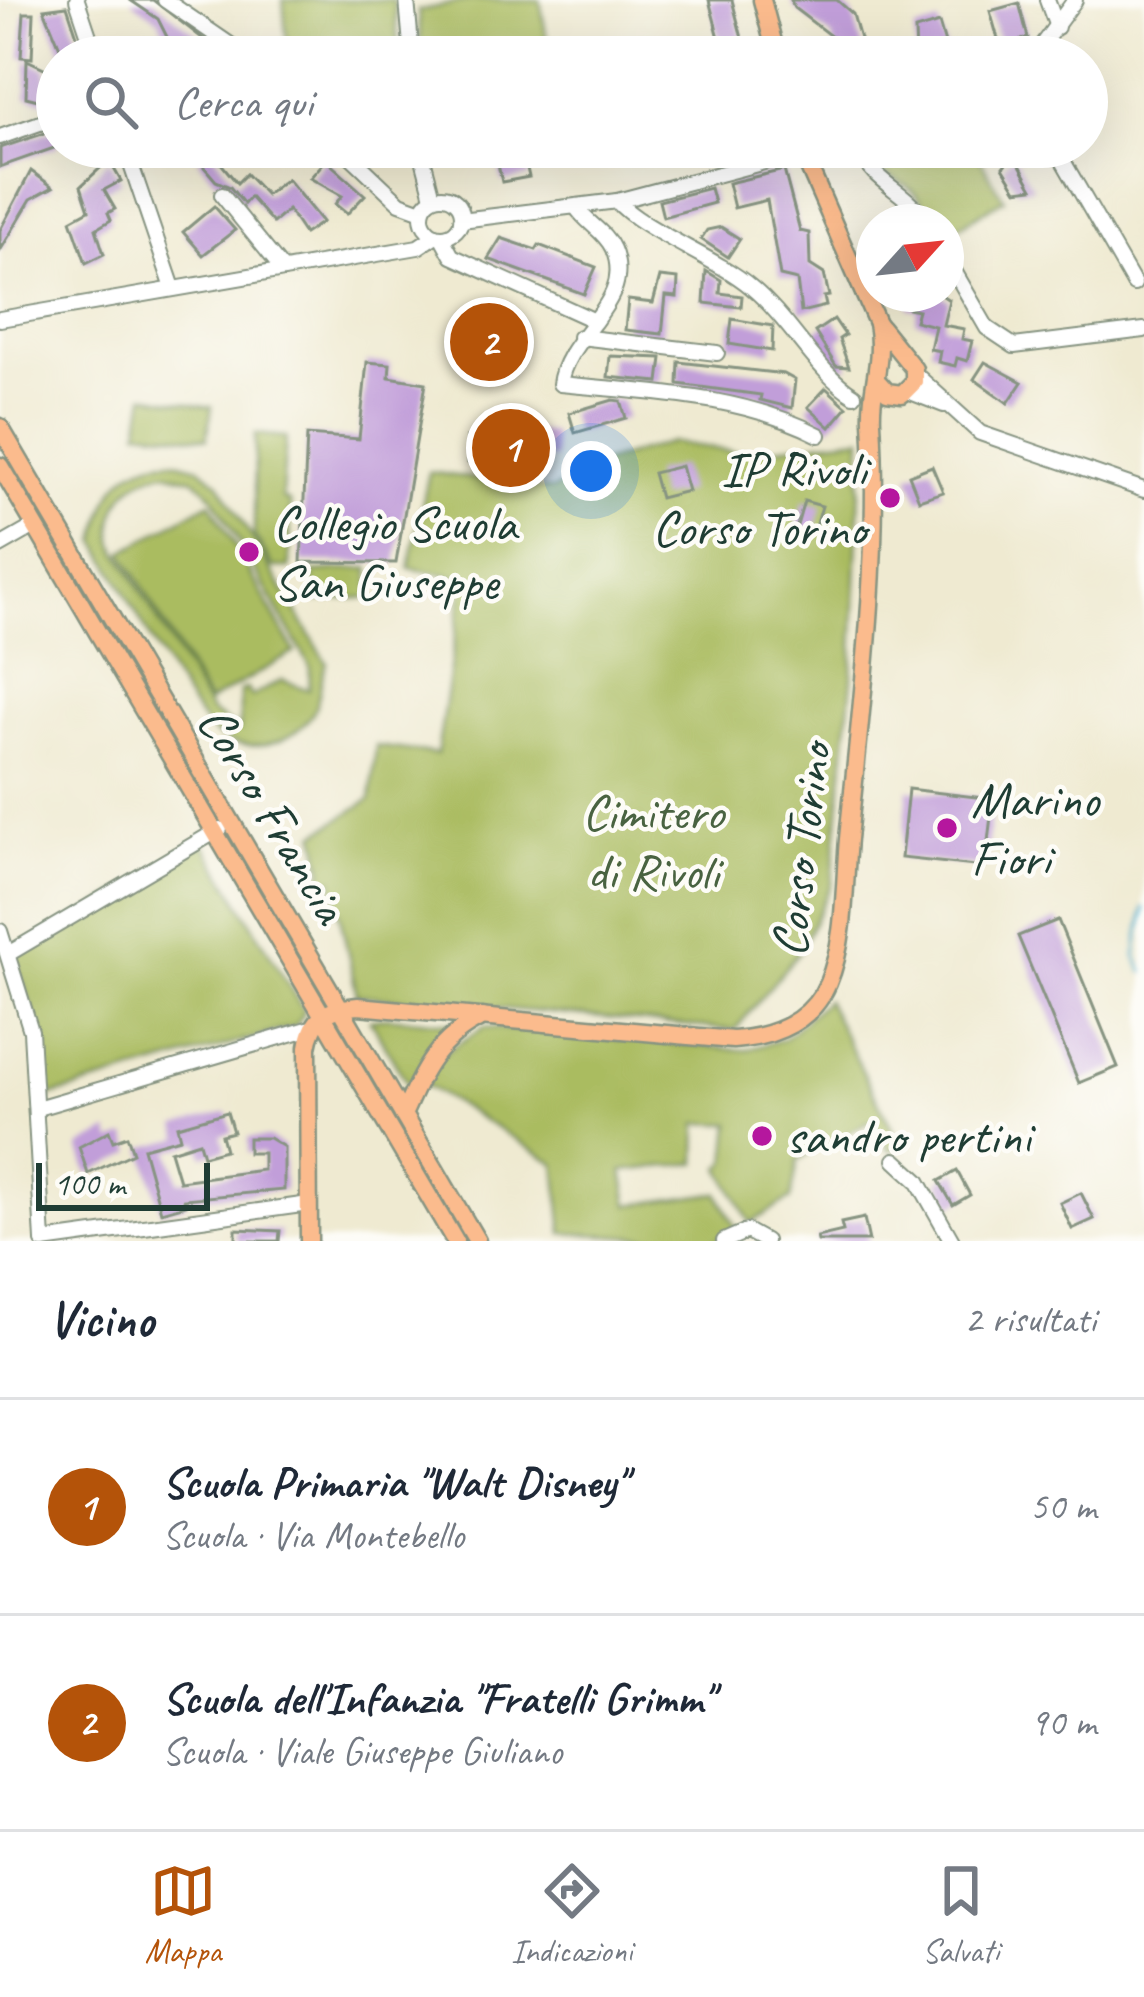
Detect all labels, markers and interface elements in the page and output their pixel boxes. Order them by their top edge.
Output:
search box [36,36,1108,168]
icon: search [78,69,144,135]
text: Cerca qui [174,74,313,131]
north arrow [856,204,964,312]
pin: 2 [450,297,528,387]
pin: 1 [472,403,550,493]
place label: IP Rivoli Corso Torino [652,437,872,560]
your location [561,441,621,501]
marker: IP Rivoli Corso Torino [877,485,903,511]
place label: Collegio Scuola San Giuseppe [273,491,520,614]
marker: Collegio Scuola San Giuseppe [236,539,262,565]
street label: Corso Francia [183,694,364,937]
street label: Corso Torino [756,735,846,960]
place label: Marino Fiori [971,767,1102,890]
park label: Cimitero di Rivoli [582,780,727,903]
marker: Marino Fiori [934,815,960,841]
place label: sandro pertini [786,1104,1036,1168]
marker: sandro pertini [749,1123,775,1149]
scale bar [36,1157,210,1210]
text: 100 m [54,1163,125,1205]
text: Vicino [48,1287,153,1351]
text: 2 risultati [964,1295,1096,1344]
text: Scuola Primaria "Walt Disney" [162,1454,626,1511]
text: 1 [78,1482,96,1531]
text: 50 m [1030,1482,1096,1531]
text: Scuola · Via Montebello [162,1511,464,1560]
text: Scuola dell'Infanzia "Fratelli Grimm" [162,1670,713,1727]
text: 2 [78,1698,96,1747]
text: 90 m [1030,1698,1096,1747]
text: Scuola · Viale Giuseppe Giuliano [162,1727,562,1776]
tab: Mappa [145,1858,221,1972]
tab: Indicazioni [511,1858,633,1972]
tab: Salvati [922,1858,999,1972]

